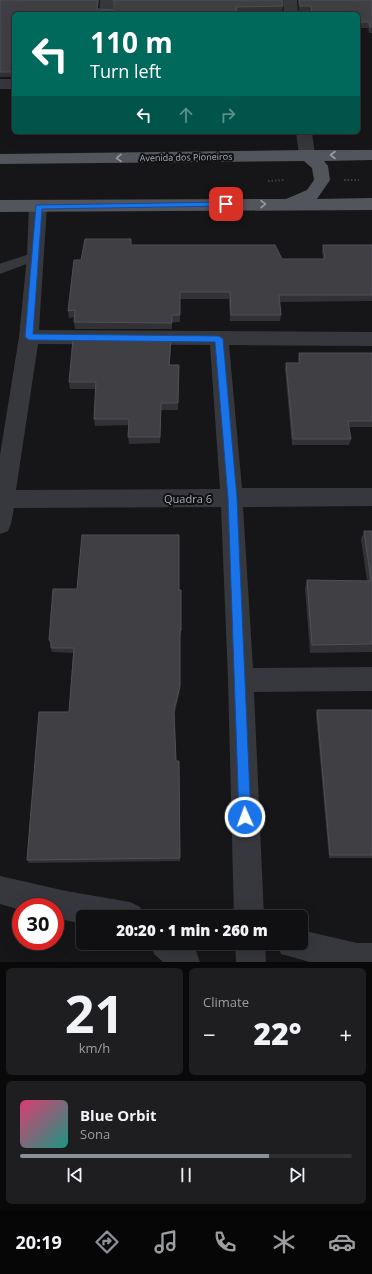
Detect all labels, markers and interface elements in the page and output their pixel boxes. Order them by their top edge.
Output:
text: 110 m [90,23,173,61]
icon: left [24,28,76,80]
text: Turn left [90,59,161,83]
icon: left [133,104,155,126]
icon: ahead [175,104,197,126]
icon: right [217,104,239,126]
street label: Avenida dos Pioneiros [140,150,232,164]
one-way arrow [330,151,336,159]
one-way arrow [116,154,122,162]
pin [209,187,243,221]
icon: arrive [215,193,237,215]
one-way arrow [260,200,266,208]
street label: Quadra 6 [164,491,212,506]
position arrow [224,796,266,838]
speed limit sign: 30 [12,898,64,950]
text: 20:20 · 1 min · 260 m [116,920,268,940]
text: 21 [65,977,124,1048]
text: Climate [203,993,249,1011]
text: 22° [254,1013,301,1054]
text: − [203,1019,216,1049]
text: + [339,1019,352,1049]
text: km/h [79,1039,110,1057]
text: Blue Orbit [80,1105,157,1125]
text: Sona [80,1125,110,1143]
icon: previous [64,1164,86,1186]
icon: pause [175,1164,197,1186]
icon: next [286,1164,308,1186]
icon: directions [93,1228,121,1256]
icon: music [152,1228,180,1256]
icon: phone [211,1228,239,1256]
icon: climate [270,1228,298,1256]
icon: car [328,1228,356,1256]
text: 20:19 [15,1230,62,1254]

